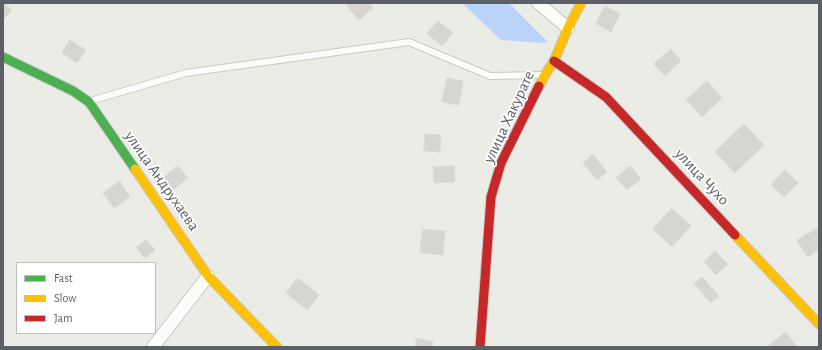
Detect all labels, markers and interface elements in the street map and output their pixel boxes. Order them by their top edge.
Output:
street label: улица Хакурате [479,68,539,166]
street label: улица Андрухаева [120,127,204,235]
street label: улица Чухо [671,144,733,210]
legend [16,262,156,334]
text: Fast [54,272,73,284]
text: Slow [54,292,76,304]
text: Jam [54,312,73,324]

